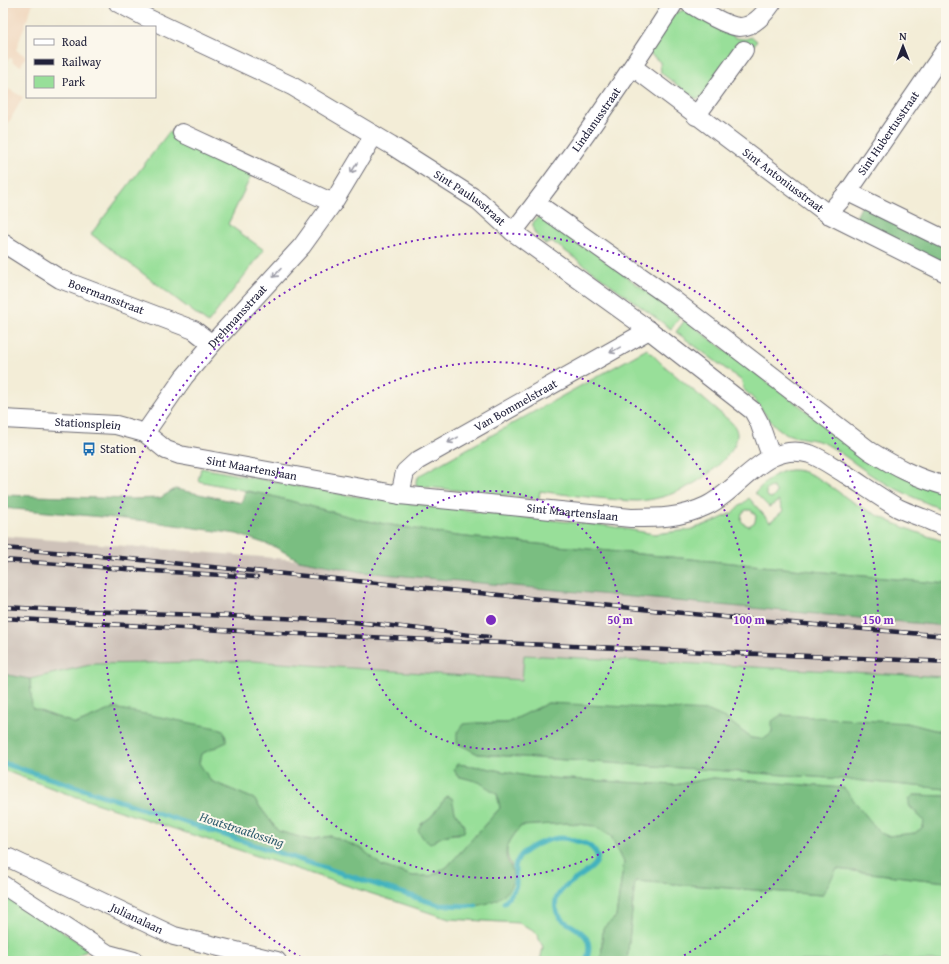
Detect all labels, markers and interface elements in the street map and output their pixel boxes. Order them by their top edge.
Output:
legend [26,26,156,98]
north arrow [883,26,923,66]
text: N [899,28,907,44]
text: Road [62,33,88,50]
text: Railway [62,53,101,70]
text: Park [62,73,86,90]
street label: Lindanusstraat [567,83,625,155]
street label: Sint Hubertusstraat [853,87,923,179]
street label: Sint Antoniusstraat [739,143,828,217]
one-way arrow [350,162,358,173]
street label: Sint Paulusstraat [431,165,510,230]
one-way arrow [273,267,282,278]
street label: Boermansstraat [66,274,148,319]
street label: Drehmansstraat [203,280,271,352]
one-way arrow [609,346,621,354]
street label: Van Bommelstraat [471,374,561,435]
street label: Stationsplein [54,413,124,434]
one-way arrow [447,437,459,445]
place label: Station [100,440,136,457]
bus stop icon: Station [81,441,97,457]
street label: Sint Maartenslaan [205,451,299,484]
street label: Sint Maartenslaan [526,499,619,525]
text: 50 m [607,611,633,628]
text: 100 m [733,611,766,628]
text: 150 m [862,611,895,628]
centre of rings [484,613,498,627]
water label: Houtstraatlossing [196,807,287,852]
street label: Julianalaan [106,897,166,938]

